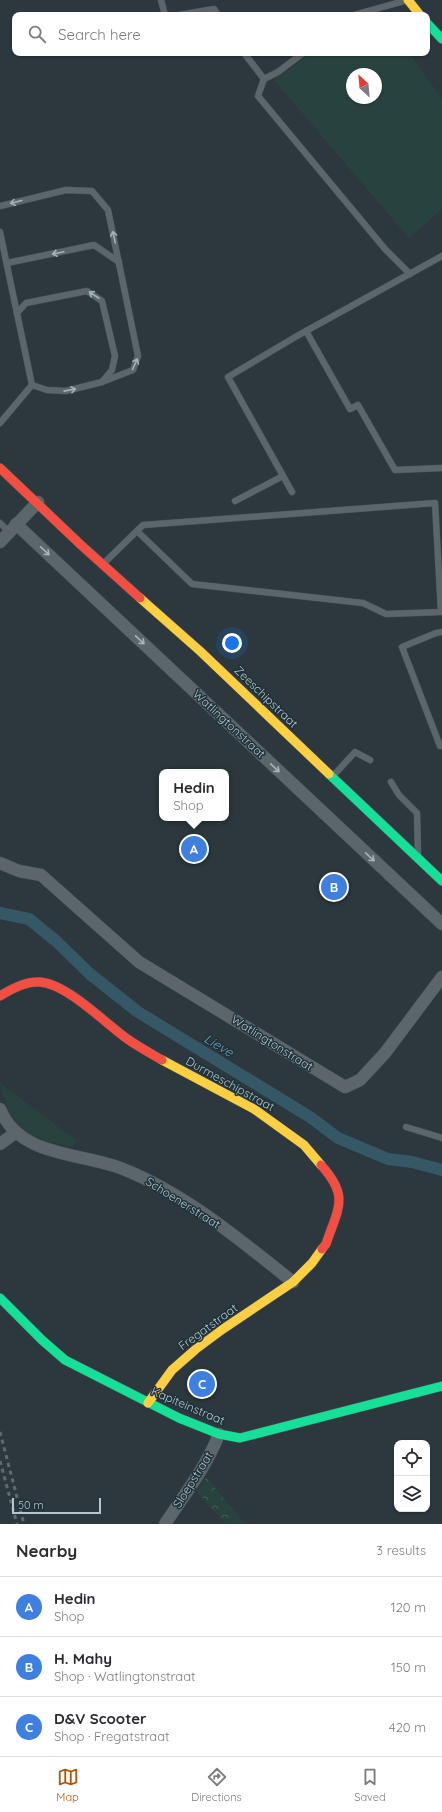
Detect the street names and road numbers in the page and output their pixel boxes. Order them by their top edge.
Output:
street label: Zeeschipstraat [231,663,301,731]
street label: Watlingtonstraat [190,686,269,761]
street label: Watlingtonstraat [229,1011,316,1074]
street label: Durmeschipstraat [183,1053,277,1114]
street label: Schoenerstraat [143,1174,223,1231]
street label: Fregatstraat [175,1300,240,1353]
street label: Kapiteinstraat [149,1383,227,1428]
street label: Sloepstraat [169,1449,216,1511]

